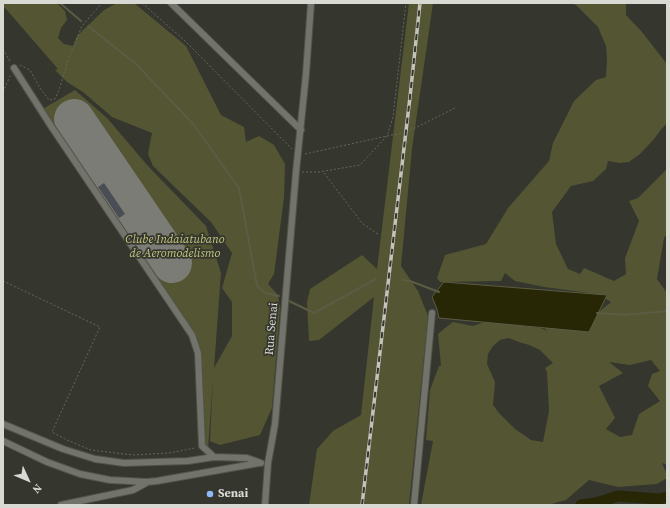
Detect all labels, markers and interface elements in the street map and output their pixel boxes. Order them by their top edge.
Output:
park label: Clube Indaiatubano de Aeromodelismo [125,233,225,261]
street label: Rua Senai [263,302,281,356]
north arrow [8,460,48,500]
text: N [29,481,45,497]
place label: Senai [218,487,248,501]
marker: Senai [205,489,215,499]

